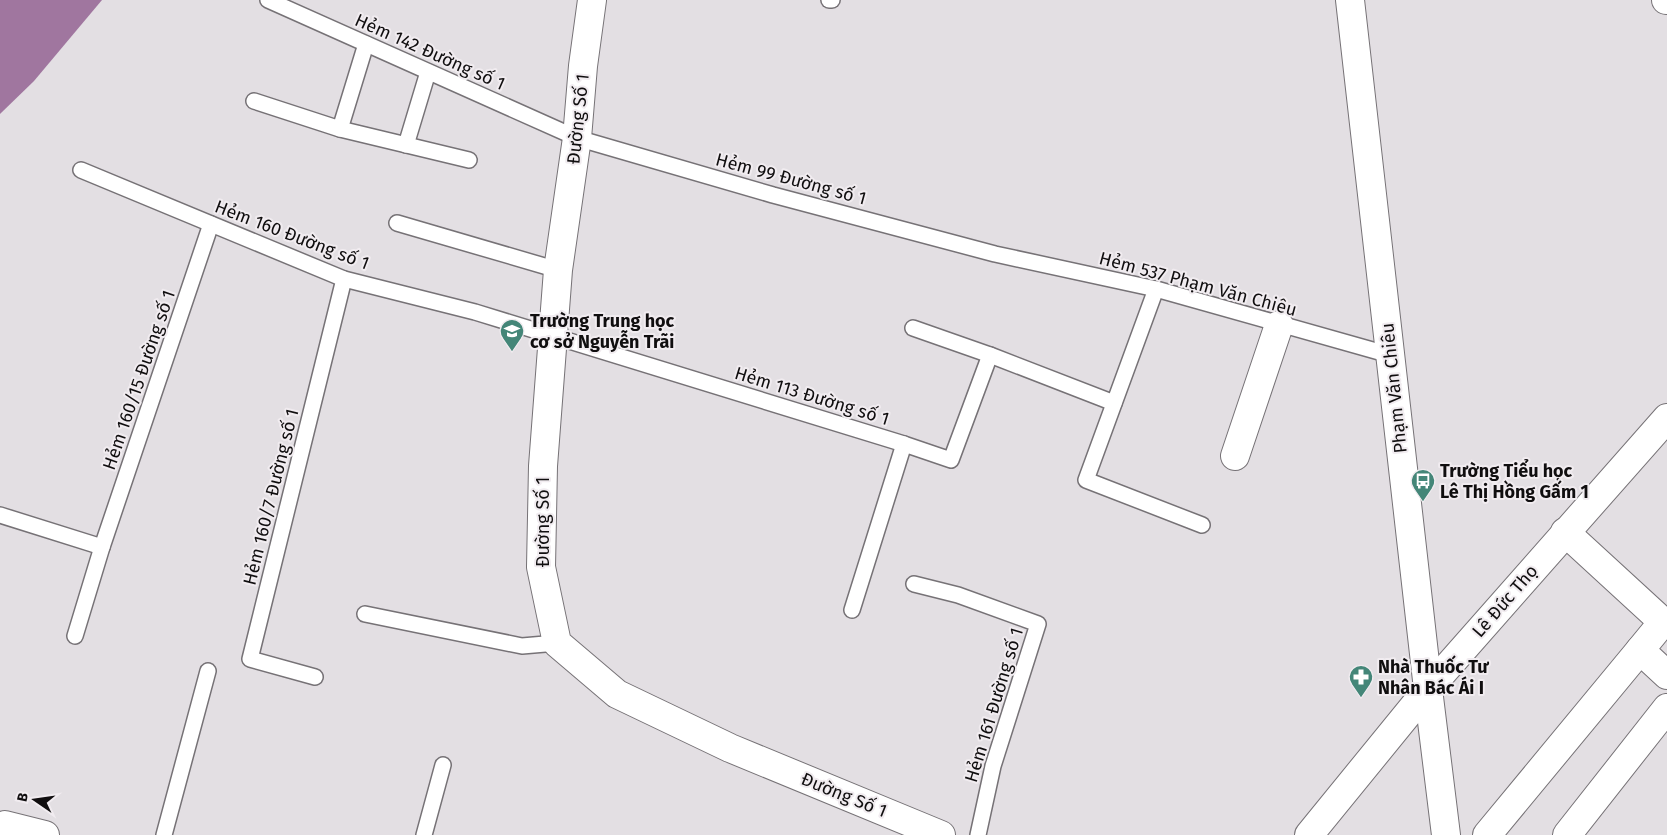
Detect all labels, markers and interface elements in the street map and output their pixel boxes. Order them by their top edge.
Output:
street label: Hẻm 142 Đường số 1 [351,9,509,95]
street label: Đường Số 1 [562,73,594,165]
street label: Hẻm 99 Đường số 1 [713,148,869,210]
street label: Hẻm 160 Đường số 1 [212,195,372,275]
street label: Hẻm 537 Phạm Văn Chiêu [1097,247,1299,321]
street label: Hẻm 160/15 Đường số 1 [98,287,180,473]
place label: Trường Trung học cơ sở Nguyễn Trãi [530,310,675,353]
school or university icon: Trường Trung học cơ sở Nguyễn Trãi [499,318,525,352]
street label: Phạm Văn Chiêu [1376,322,1412,454]
street label: Hẻm 113 Đường số 1 [732,362,892,430]
street label: Hẻm 160/7 Đường số 1 [238,407,304,587]
place label: Trường Tiểu học Lê Thị Hồng Gấm 1 [1440,458,1589,503]
bus stop icon: Trường Tiểu học Lê Thị Hồng Gấm 1 [1410,468,1436,502]
street label: Đường Số 1 [532,477,554,567]
street label: Lê Đức Thọ [1467,560,1543,642]
street label: Hẻm 161 Đường số 1 [960,625,1028,785]
place label: Nhà Thuốc Tư Nhân Bác Ái I [1378,655,1489,699]
pharmacy icon: Nhà Thuốc Tư Nhân Bác Ái I [1348,664,1374,698]
street label: Đường Số 1 [798,768,890,822]
north arrow [10,775,60,825]
text: B [14,791,32,803]

